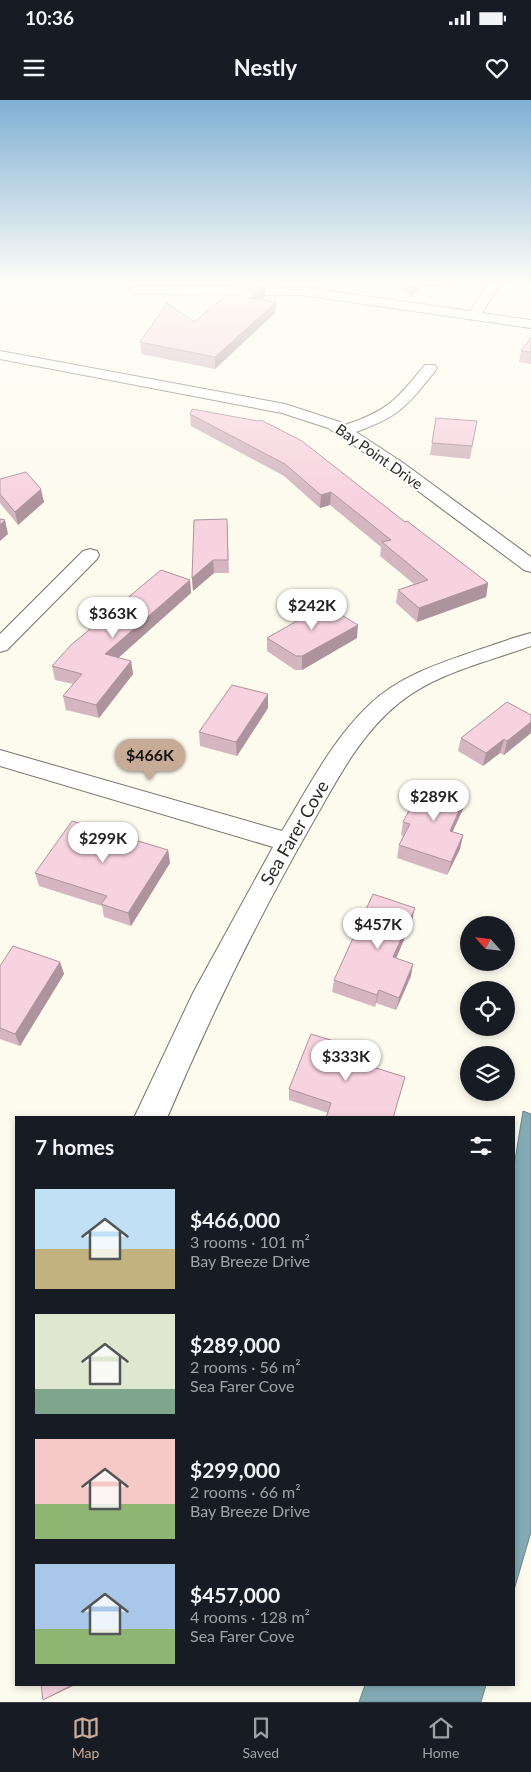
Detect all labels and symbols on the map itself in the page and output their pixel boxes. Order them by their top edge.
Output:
street label: Bay Point Drive [333,420,427,493]
pin: $242K [277,588,347,631]
pin: $363K [78,596,148,639]
pin: $466K [115,738,185,781]
street label: Sea Farer Cove [255,776,333,889]
pin: $289K [399,780,469,822]
pin: $299K [68,822,138,864]
pin: $457K [343,908,413,950]
north arrow [460,916,515,971]
pin: $333K [311,1040,381,1082]

